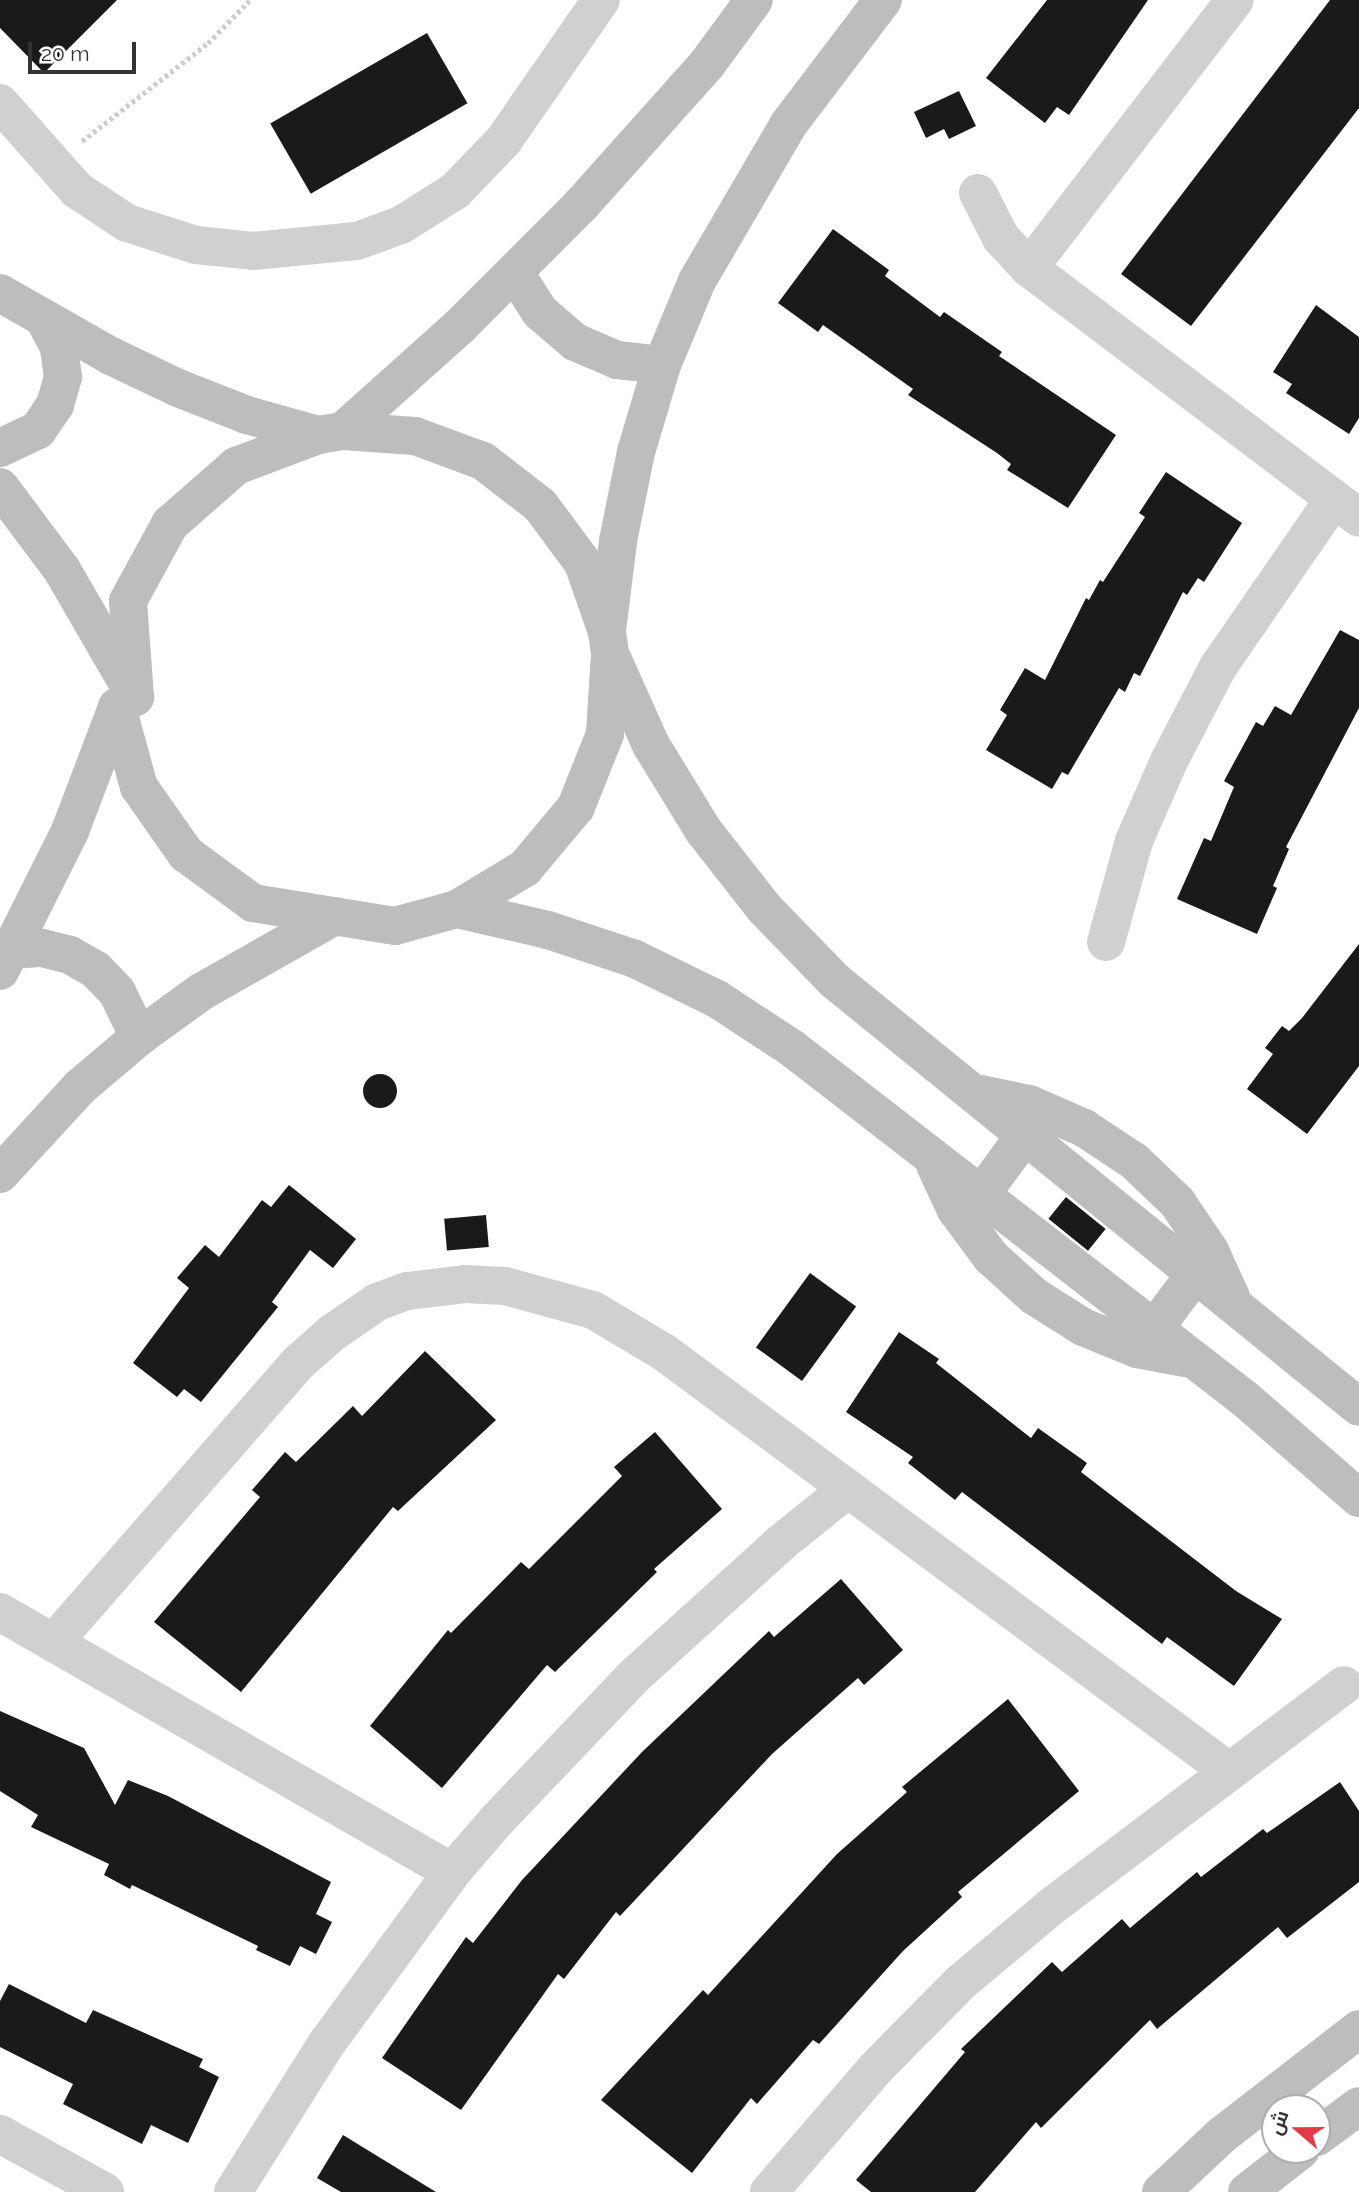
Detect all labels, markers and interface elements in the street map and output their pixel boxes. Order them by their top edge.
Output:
scale bar [32,28,140,72]
text: 20 m [41,41,89,66]
north arrow [1261,2094,1331,2164]
text: ش [1264,2107,1293,2138]

